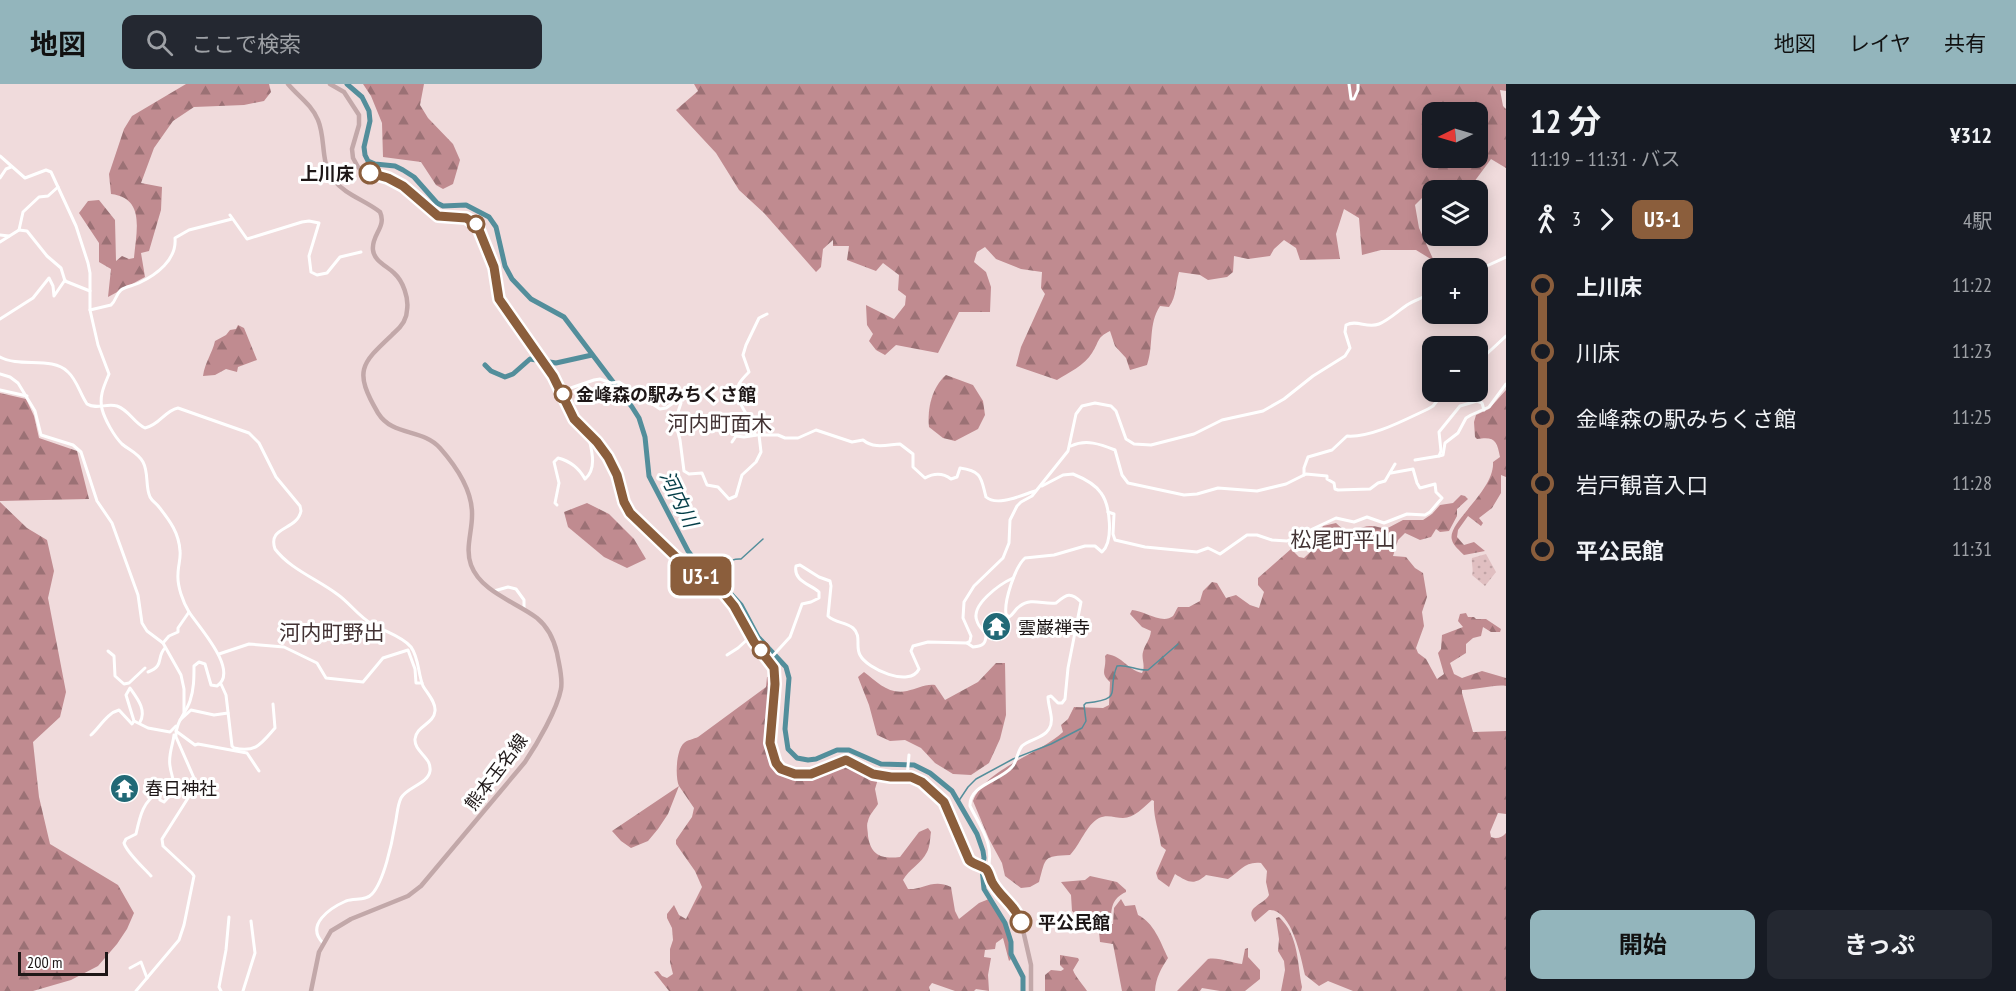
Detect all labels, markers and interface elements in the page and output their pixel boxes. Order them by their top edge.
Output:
search box [122,15,542,69]
text: 地図 [30,25,86,62]
icon: search [143,26,176,59]
text: ここで検索 [191,30,301,58]
text: 地図 [1774,30,1816,57]
text: レイヤ [1849,30,1911,57]
text: 共有 [1944,30,1986,57]
text: 12 分 [1530,99,1601,142]
north arrow [1422,102,1488,168]
map controls [1422,102,1488,402]
text: ¥312 [1950,121,1992,149]
text: 11:19 – 11:31 · バス [1530,146,1681,172]
place label: 上川床 [300,162,354,185]
marker: 上川床 [359,162,381,184]
button: layers [1422,180,1488,246]
icon: walk [1530,203,1563,236]
icon: forward [1590,203,1623,236]
text: 3 [1572,206,1581,232]
text: U3-1 [1644,206,1681,233]
text: 4駅 [1963,208,1992,234]
unlabelled marker [467,215,485,233]
button: + [1422,258,1488,324]
text: 11:22 [1952,272,1992,298]
text: 上川床 [1576,273,1642,301]
button: − [1422,336,1488,402]
text: 11:23 [1952,338,1992,364]
text: 川床 [1576,339,1620,367]
place label: 金峰森の駅みちくさ館 [576,383,756,406]
marker: 金峰森の駅みちくさ館 [554,385,572,403]
text: 11:25 [1952,404,1992,430]
text: 金峰森の駅みちくさ館 [1576,405,1796,433]
district label: 河内町面木 [668,410,773,437]
water label: 河内川 [654,466,705,533]
text: 11:28 [1952,470,1992,496]
text: 岩戸観音入口 [1576,471,1708,499]
district label: 松尾町平山 [1291,526,1396,553]
text: 11:31 [1952,536,1992,562]
text: 平公民館 [1576,537,1664,565]
line badge: U3-1 [659,556,743,596]
text: U3-1 [682,563,720,590]
temple icon: 雲巌禅寺 [981,611,1013,643]
place label: 雲巌禅寺 [1018,616,1090,639]
district label: 河内町野出 [280,619,385,646]
unlabelled marker [752,641,770,659]
street label: 熊本玉名線 [460,729,532,815]
temple icon: 春日神社 [108,772,140,804]
place label: 春日神社 [145,777,217,800]
button: 開始 [1530,910,1755,979]
button: きっぷ [1767,910,1992,979]
marker: 平公民館 [1010,911,1032,933]
place label: 平公民館 [1038,911,1110,934]
scale bar [18,949,108,976]
text: 200 m [27,952,62,972]

